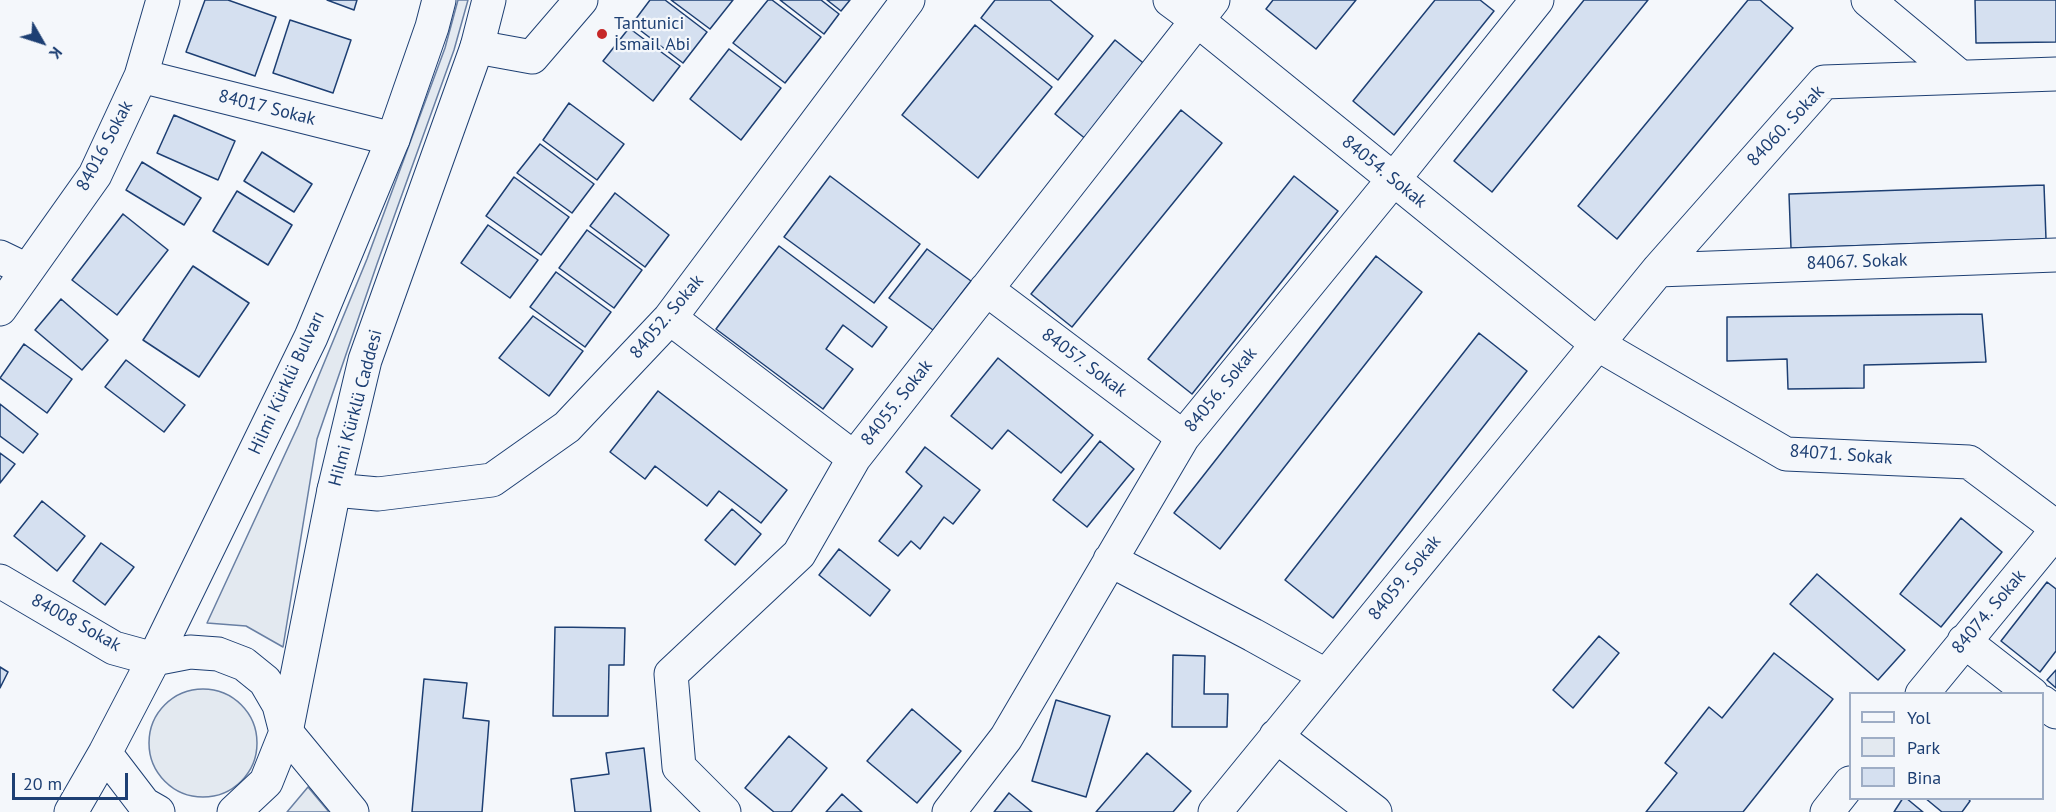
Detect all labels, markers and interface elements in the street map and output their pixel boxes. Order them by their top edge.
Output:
north arrow [12,12,72,72]
place label: Tantunici İsmail Abi [614,13,690,56]
marker: Tantunici İsmail Abi [595,27,609,41]
text: K [45,43,67,63]
street label: 84060. Sokak [1743,81,1829,171]
street label: 84017 Sokak [216,86,318,130]
street label: 84016 Sokak [72,97,138,195]
street label: 84054. Sokak [1337,131,1431,213]
street label: 84067. Sokak [1806,249,1908,275]
street label: 84052. Sokak [626,271,708,363]
street label: Hilmi Kürklü Bulvarı [244,308,330,458]
street label: 84057. Sokak [1037,324,1131,402]
street label: Hilmi Kürklü Caddesi [325,327,387,489]
street label: 84056. Sokak [1180,343,1262,437]
street label: 84055. Sokak [857,356,937,450]
street label: 84071. Sokak [1789,441,1893,469]
street label: 84059. Sokak [1364,531,1446,625]
street label: 84074. Sokak [1948,566,2030,658]
street label: 84008 Sokak [27,589,125,657]
legend [1849,692,2044,800]
text: Yol [1907,706,1930,729]
text: Park [1907,736,1940,759]
scale bar [15,761,130,799]
text: Bina [1907,766,1941,789]
text: 20 m [23,772,62,795]

